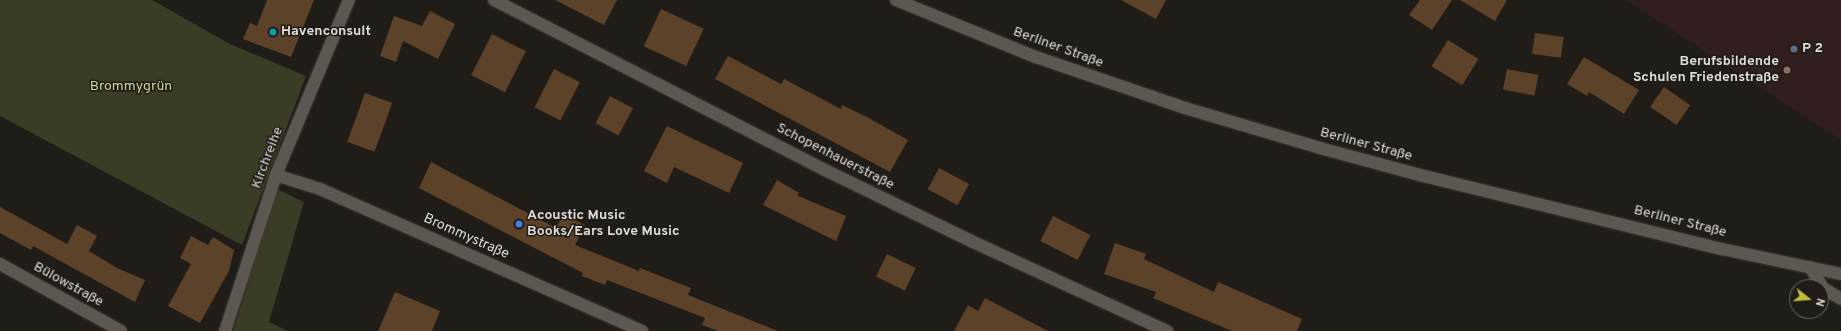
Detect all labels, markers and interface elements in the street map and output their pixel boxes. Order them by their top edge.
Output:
place label: Havenconsult [281,24,371,40]
street label: Berliner Straße [1011,24,1105,72]
marker: Havenconsult [268,27,278,37]
place label: P 2 [1802,41,1823,57]
marker: P 2 [1789,44,1799,54]
place label: Berufsbildende Schulen Friedenstraße [1633,54,1779,86]
marker: Berufsbildende Schulen Friedenstraße [1782,65,1792,75]
park label: Brommygrün [90,79,172,95]
street label: Schopenhauerstraße [773,120,897,194]
street label: Kirchreihe [249,125,287,191]
street label: Berliner Straße [1318,125,1414,165]
street label: Berliner Straße [1632,202,1728,242]
place label: Acoustic Music Books/Ears Love Music [527,208,680,240]
street label: Brommystraße [421,211,511,263]
marker: Acoustic Music Books/Ears Love Music [514,219,524,229]
street label: Bülowstraße [30,259,106,311]
north arrow [1789,279,1829,319]
text: N [1812,296,1827,308]

